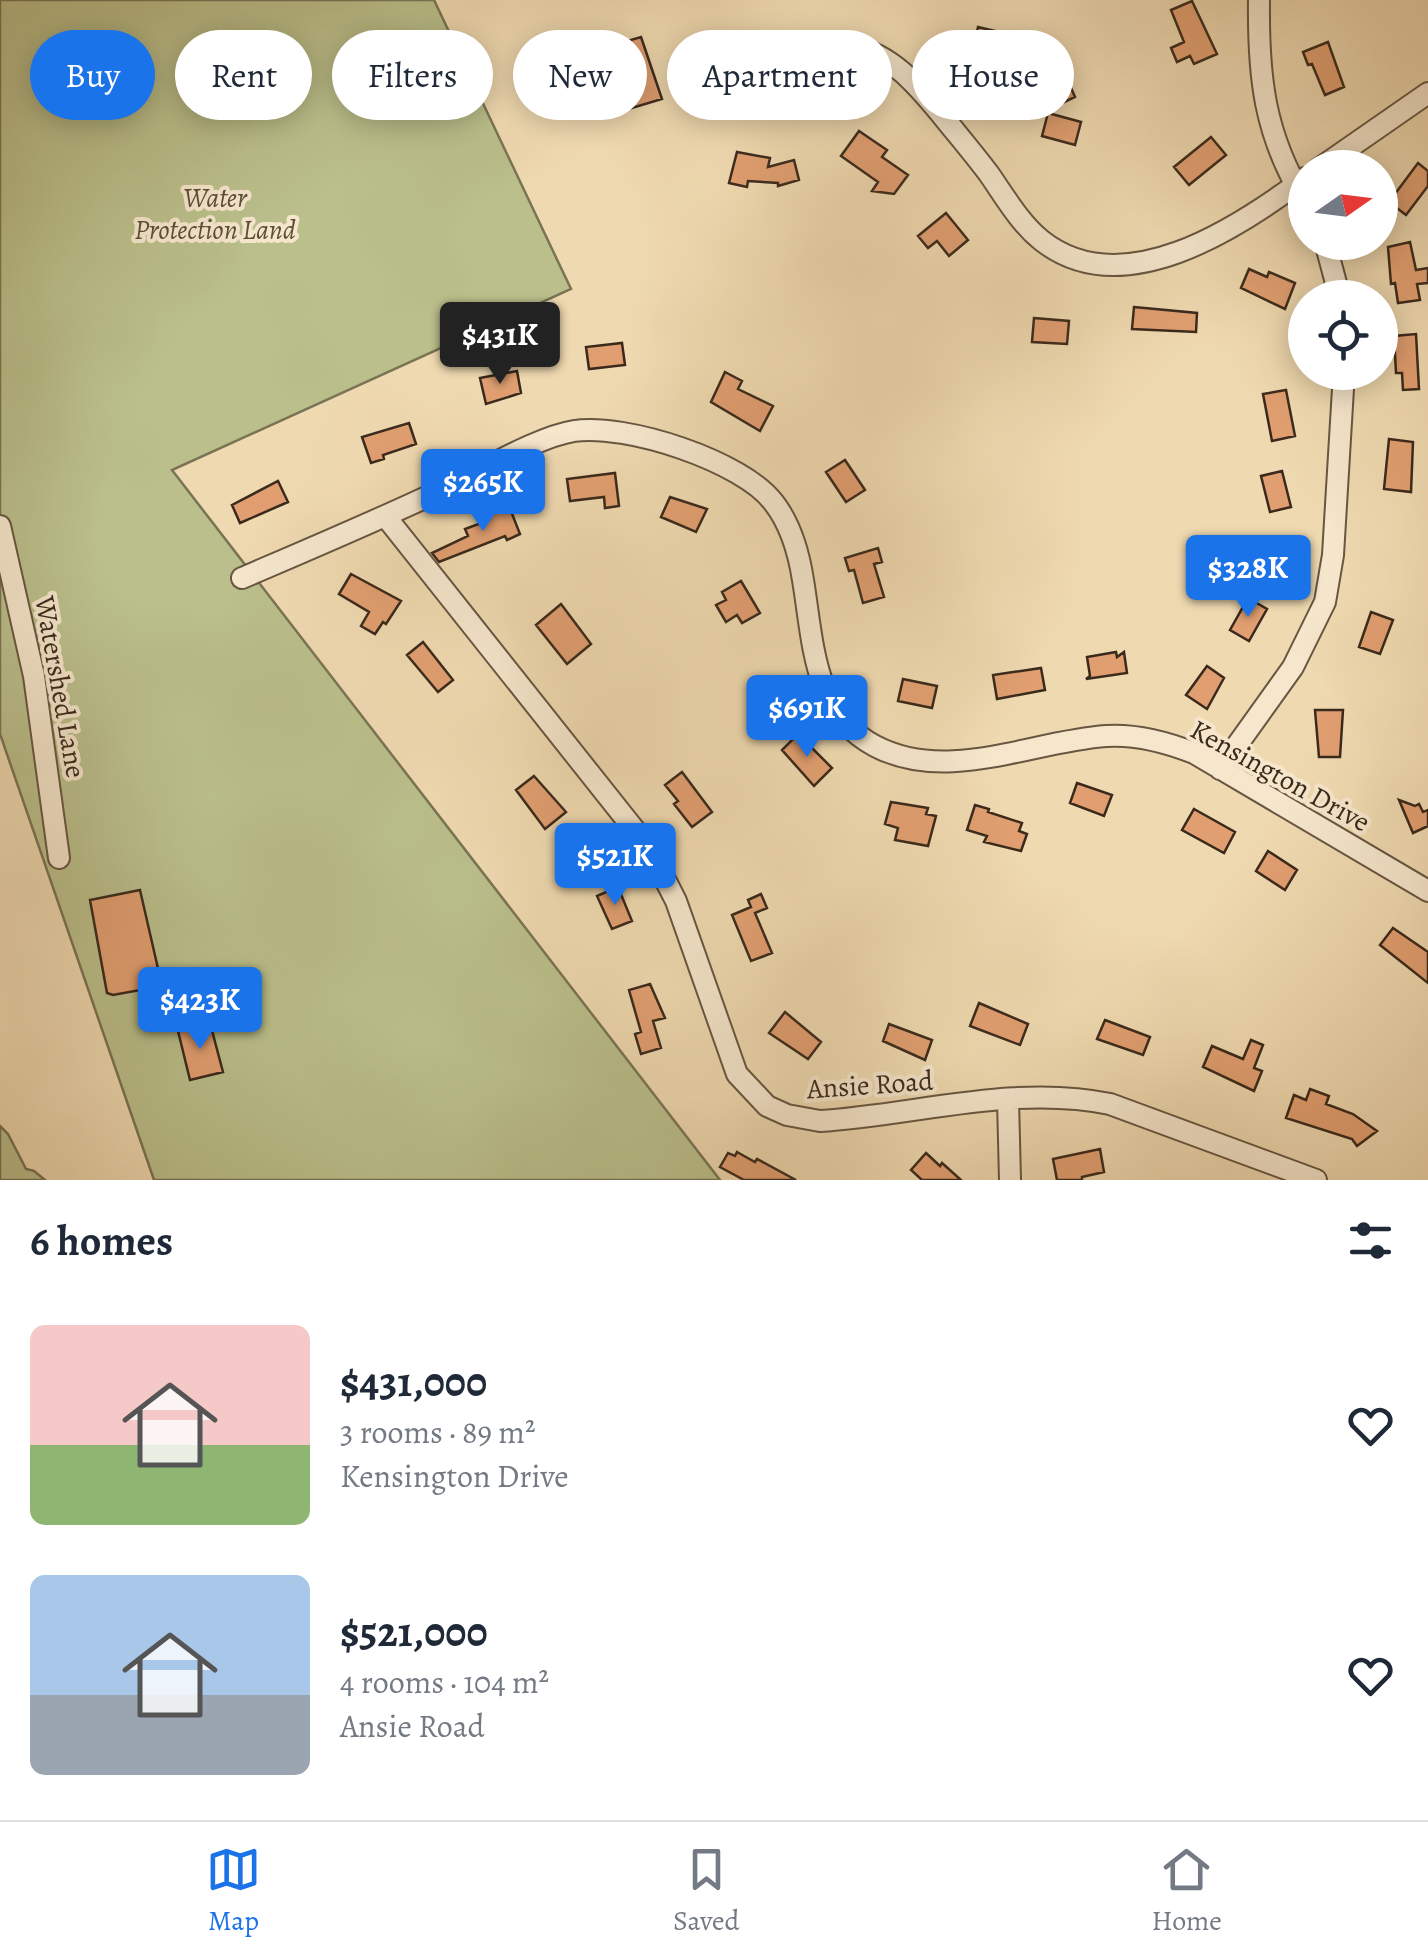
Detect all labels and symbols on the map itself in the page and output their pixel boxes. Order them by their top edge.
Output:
north arrow [1288,150,1398,260]
park label: Water Protection Land [134,179,296,249]
pin: $431K [430,302,570,387]
pin: $265K [413,449,553,534]
pin: $328K [1178,535,1318,620]
street label: Watershed Lane [25,592,95,781]
pin: $691K [737,675,877,760]
street label: Kensington Drive [1183,711,1377,841]
pin: $521K [545,823,685,908]
pin: $423K [130,967,270,1052]
street label: Ansie Road [804,1062,935,1108]

